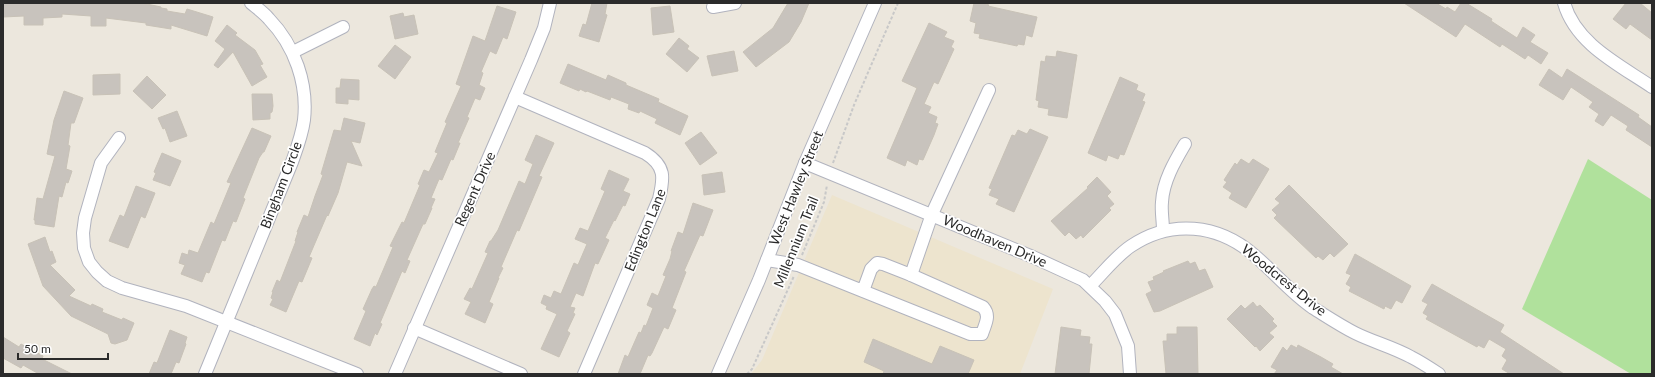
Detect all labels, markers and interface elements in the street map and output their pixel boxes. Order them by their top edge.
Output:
street label: West Hawley Street [765,128,826,248]
street label: Bingham Circle [256,139,305,231]
street label: Regent Drive [451,149,499,229]
street label: Edington Lane [620,186,669,274]
street label: Millennium Trail [769,194,822,290]
street label: Woodhaven Drive [941,211,1050,270]
street label: Woodcrest Drive [1238,240,1330,319]
scale bar [18,335,108,361]
text: 50 m [24,341,51,356]

